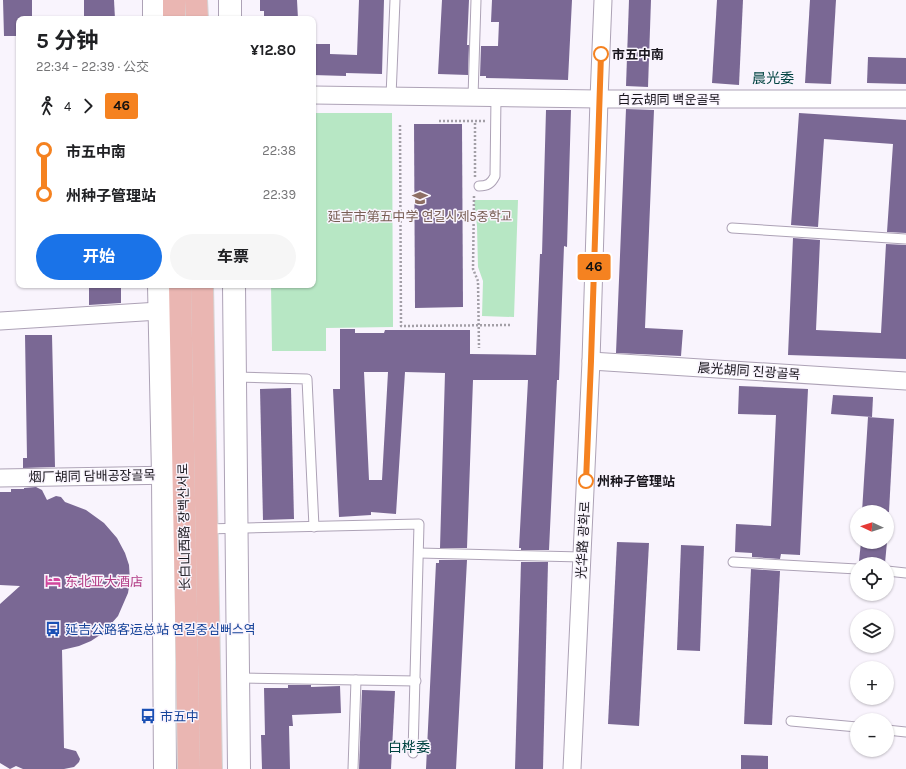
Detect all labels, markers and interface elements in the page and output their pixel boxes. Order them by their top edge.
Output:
text: 5 分钟 [36,28,98,54]
text: ¥12.80 [250,41,296,59]
marker: 市五中南 [593,46,609,62]
place label: 市五中南 [612,47,664,62]
text: 22:34 – 22:39 · 公交 [36,59,149,74]
district label: 晨光委 [752,70,794,87]
street label: 白云胡同 백운골목 [618,92,720,107]
icon: walk [36,95,58,117]
icon: forward [77,95,99,117]
text: 46 [113,97,130,114]
text: 4 [64,99,71,114]
text: 市五中南 [66,143,126,161]
text: 22:38 [262,143,296,158]
text: 州种子管理站 [66,187,156,205]
text: 22:39 [263,187,296,202]
school or university icon: 延吉市第五中学 연길시제5중학교 [411,189,429,207]
place label: 延吉市第五中学 연길시제5중학교 [327,209,513,224]
button: 开始 [36,234,162,280]
button: 车票 [170,234,296,280]
line badge: 46 [576,254,612,280]
text: 46 [586,258,602,275]
street label: 晨光胡同 진광골목 [697,360,801,382]
street label: 长白山西路 장백산서로 [175,463,193,591]
street label: 烟厂胡同 담배공장골목 [28,467,156,485]
marker: 州种子管理站 [578,473,594,489]
place label: 州种子管理站 [597,474,675,489]
street label: 光华路 광화로 [573,501,593,579]
north arrow [850,505,894,549]
map controls [850,505,894,757]
button: locate [850,557,894,601]
hotel icon: 东北亚大酒店 [44,572,62,590]
place label: 东北亚大酒店 [65,574,143,589]
button: layers [850,609,894,653]
bus stop icon: 延吉公路客运总站 연길중심뻐스역 [44,620,62,638]
place label: 延吉公路客运总站 연길중심뻐스역 [65,622,256,637]
button: + [850,661,894,705]
bus stop icon: 市五中 [139,707,157,725]
place label: 市五中 [160,709,199,724]
button: − [850,713,894,757]
district label: 白桦委 [388,739,430,756]

